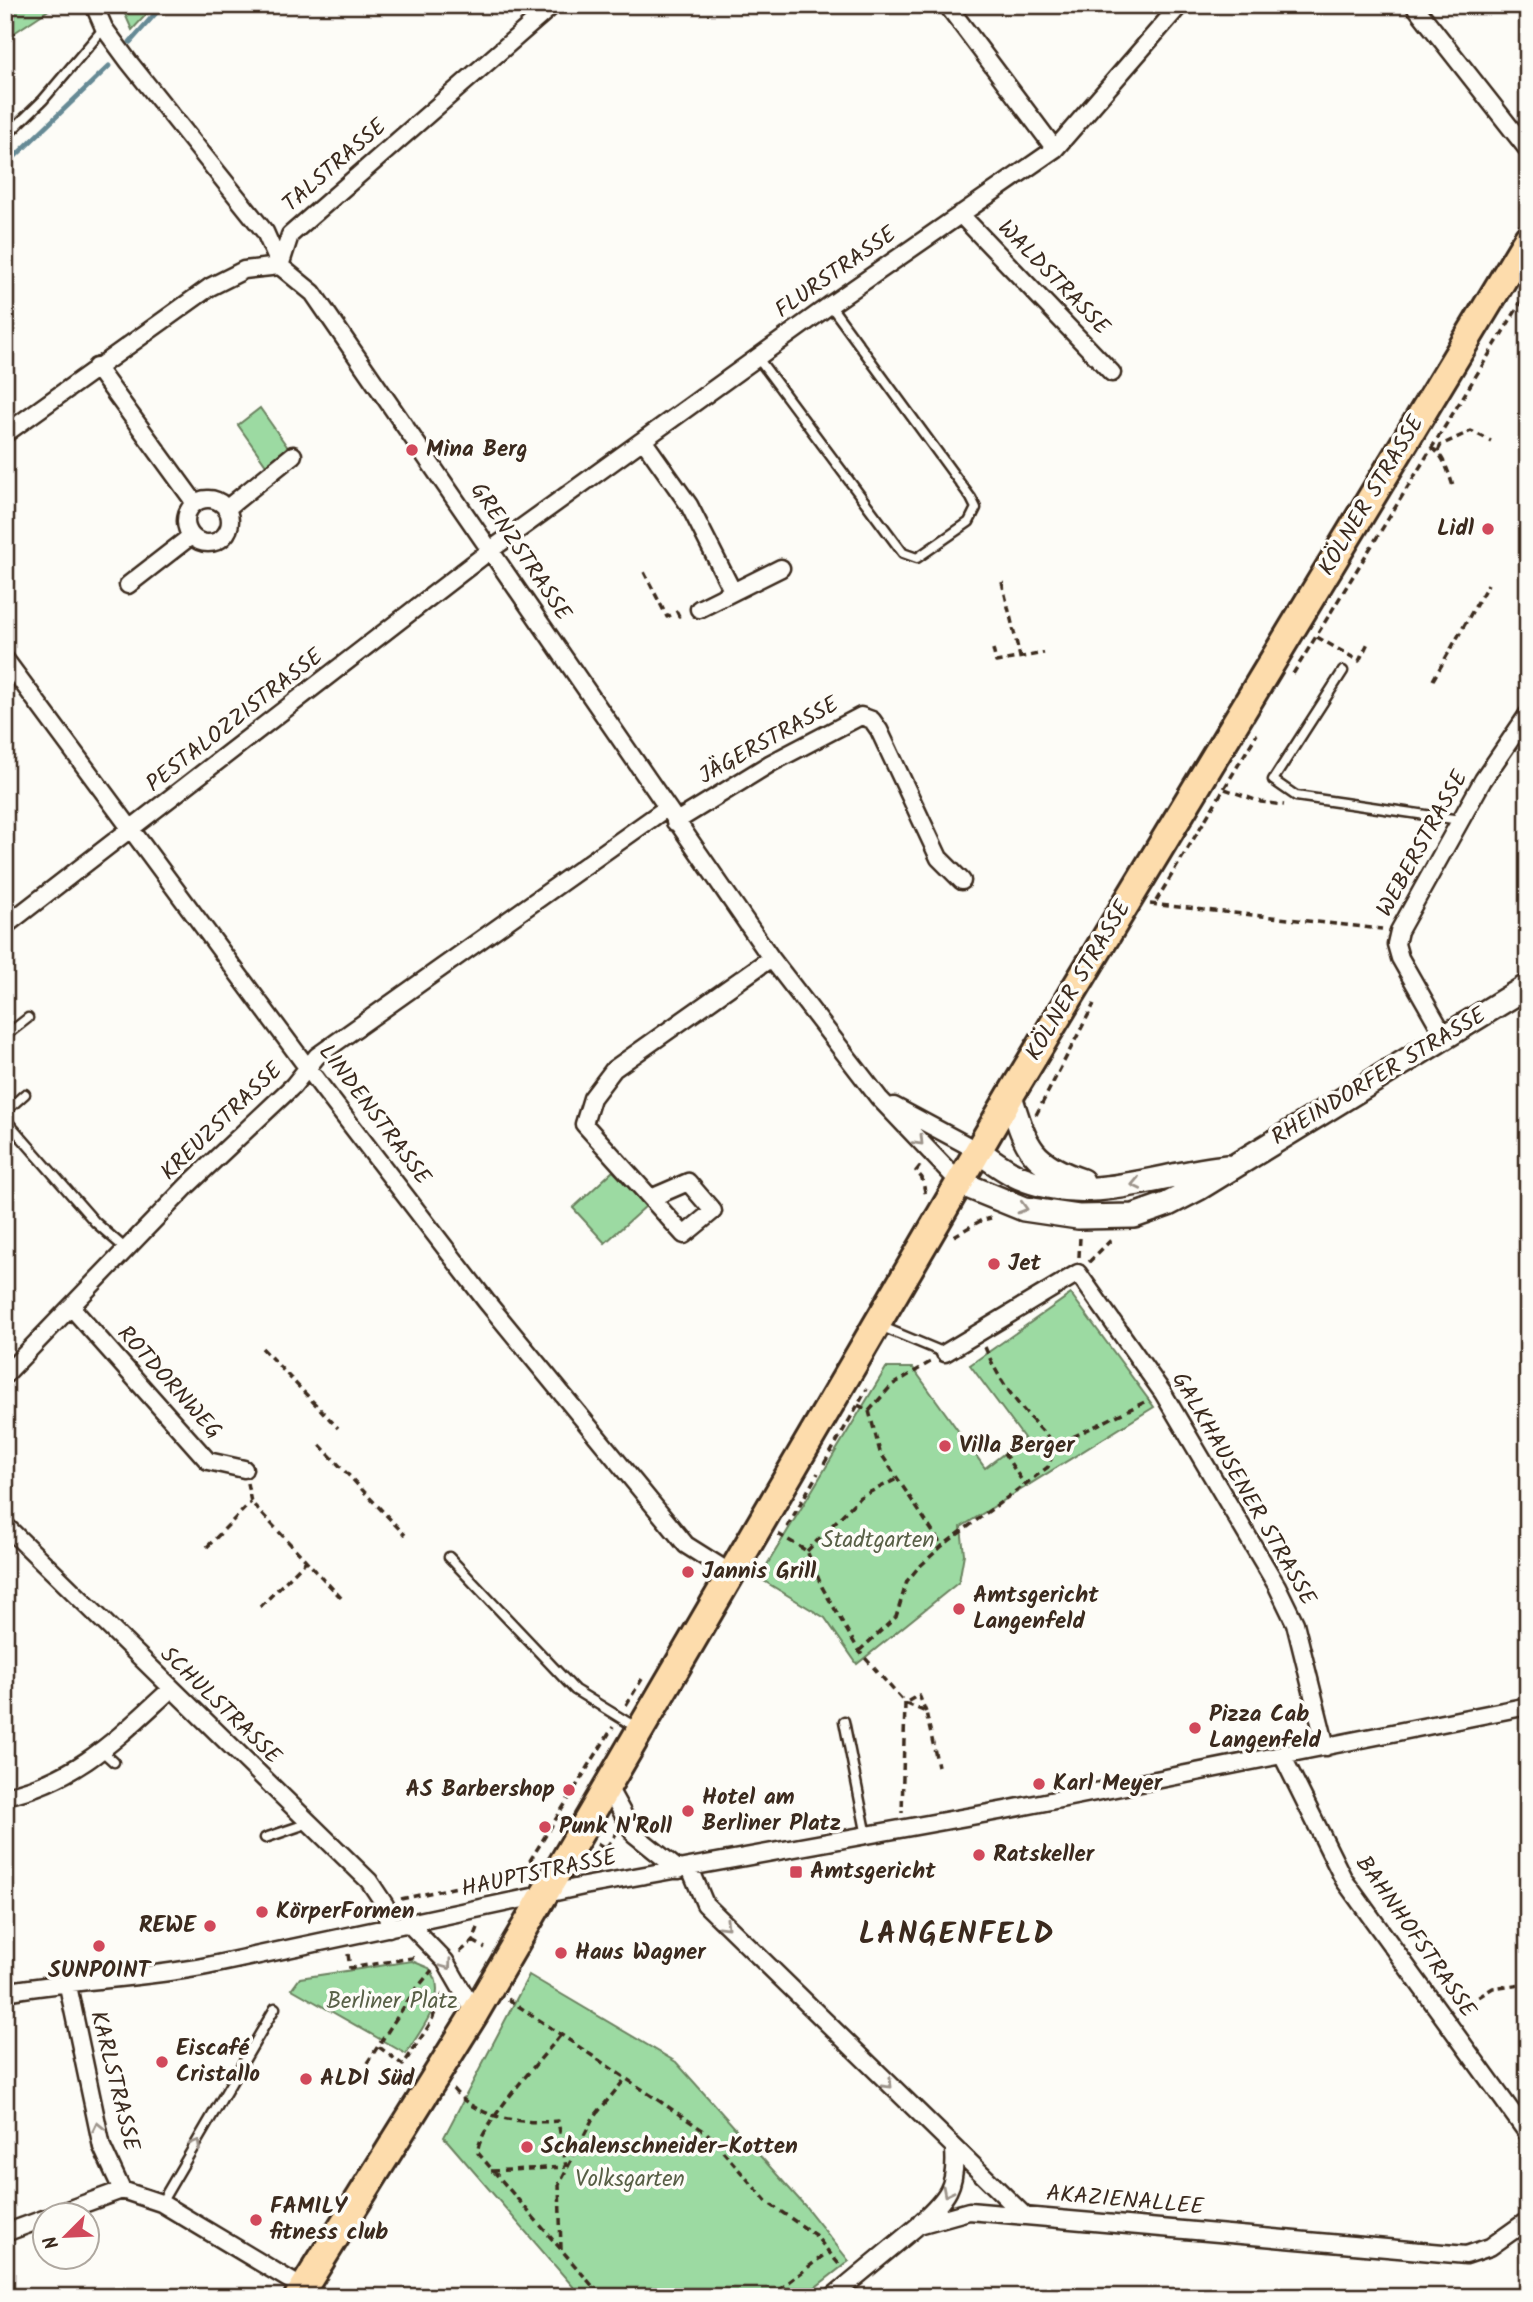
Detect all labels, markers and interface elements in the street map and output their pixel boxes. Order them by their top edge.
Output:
street label: TALSTRASSE [275,110,396,222]
street label: WALDSTRASSE [988,212,1118,345]
street label: FLURSTRASSE [768,217,905,328]
street label: KÖLNER STRASSE [1310,408,1435,583]
place label: Mina Berg [426,432,528,468]
marker: Mina Berg [404,442,420,458]
street label: GRENZSTRASSE [460,475,580,629]
place label: Lidl [1437,511,1475,547]
marker: Lidl [1480,521,1496,537]
street label: PESTALOZZISTRASSE [139,640,332,802]
street label: JÄGERSTRASSE [692,687,846,794]
street label: WEBERSTRASSE [1368,764,1478,924]
street label: KÖLNER STRASSE [1017,893,1142,1068]
street label: RHEINDORFER STRASSE [1265,998,1494,1156]
street label: LINDENSTRASSE [309,1037,440,1194]
street label: KREUZSTRASSE [153,1054,292,1190]
one-way arrow [911,1133,924,1146]
one-way arrow [1130,1175,1142,1190]
one-way arrow [1017,1199,1029,1214]
place label: Jet [1008,1246,1041,1282]
marker: Jet [986,1256,1002,1272]
street label: ROTDORNWEG [108,1318,230,1448]
street label: GALKHAUSENER STRASSE [1161,1365,1325,1613]
place label: Villa Berger [959,1428,1076,1464]
marker: Villa Berger [937,1438,953,1454]
park label: Stadtgarten [821,1523,935,1559]
place label: Jannis Grill [702,1554,817,1590]
marker: Jannis Grill [680,1564,696,1580]
place label: Amtsgericht Langenfeld [973,1578,1099,1640]
marker: Amtsgericht Langenfeld [951,1601,967,1617]
street label: SCHULSTRASSE [151,1638,290,1774]
place label: Pizza Cab Langenfeld [1209,1697,1321,1759]
marker: Pizza Cab Langenfeld [1187,1720,1203,1736]
place label: Karl Meyer [1053,1766,1164,1802]
place label: AS Barbershop [405,1772,555,1808]
marker: Karl Meyer [1031,1776,1047,1792]
place label: Hotel am Berliner Platz [702,1780,841,1842]
marker: AS Barbershop [561,1782,577,1798]
marker: Hotel am Berliner Platz [680,1803,696,1819]
place label: Punk N'Roll [559,1809,673,1845]
marker: Punk N'Roll [537,1819,553,1835]
place label: Ratskeller [993,1837,1096,1873]
street label: HAUPTSTRASSE [458,1840,620,1908]
marker: Ratskeller [971,1847,987,1863]
street label: BAHNHOFSTRASSE [1345,1848,1485,2026]
place label: Amtsgericht [810,1854,936,1890]
marker: Amtsgericht [788,1864,804,1880]
place label: KörperFormen [276,1894,415,1930]
marker: KörperFormen [254,1904,270,1920]
place label: REWE [139,1908,197,1944]
district label: LANGENFELD [859,1911,1055,1959]
one-way arrow [717,1916,730,1929]
marker: REWE [202,1918,218,1934]
place label: Haus Wagner [575,1935,707,1971]
marker: SUNPOINT [91,1938,107,1954]
marker: Haus Wagner [553,1945,569,1961]
place label: SUNPOINT [48,1953,152,1989]
one-way arrow [439,1957,452,1970]
park label: Berliner Platz [326,1984,458,2020]
street label: KARLSTRASSE [79,2007,149,2155]
place label: Eiscafé Cristallo [176,2031,260,2093]
marker: Eiscafé Cristallo [154,2054,170,2070]
place label: ALDI Süd [320,2061,415,2097]
marker: ALDI Süd [298,2071,314,2087]
one-way arrow [879,2076,892,2089]
one-way arrow [91,2121,106,2133]
place label: Schalenschneider-Kotten [541,2129,798,2165]
one-way arrow [188,2139,201,2152]
marker: Schalenschneider-Kotten [519,2139,535,2155]
park label: Volksgarten [575,2162,685,2198]
street label: AKAZIENALLEE [1045,2176,1206,2226]
one-way arrow [942,2184,956,2197]
place label: FAMILY fitness club [269,2189,388,2251]
north arrow [32,2200,102,2270]
marker: FAMILY fitness club [248,2212,264,2228]
text: N [36,2231,68,2254]

